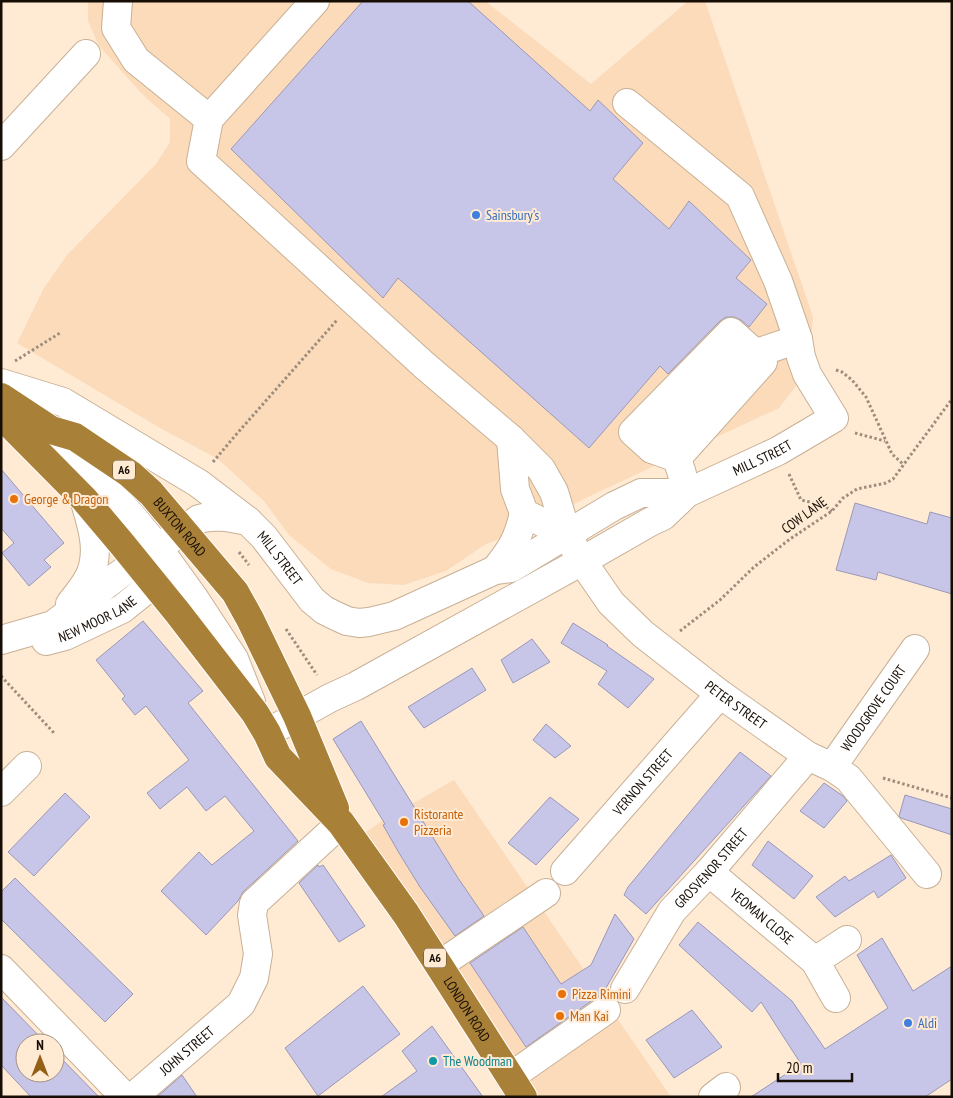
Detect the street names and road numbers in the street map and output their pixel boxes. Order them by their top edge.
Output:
street label: MILL STREET [730,435,796,480]
road number: A6 [113,460,135,480]
street label: COW LANE [778,493,830,537]
street label: BUXTON ROAD [150,494,210,560]
street label: MILL STREET [254,527,307,589]
street label: NEW MOOR LANE [56,592,140,646]
street label: WOODGROVE COURT [837,661,910,755]
street label: PETER STREET [701,677,771,733]
street label: VERNON STREET [608,745,677,820]
street label: GROSVENOR STREET [670,824,752,912]
street label: YEOMAN CLOSE [726,885,797,948]
road number: A6 [424,948,446,968]
street label: LONDON ROAD [440,974,494,1045]
street label: JOHN STREET [155,1022,218,1080]

